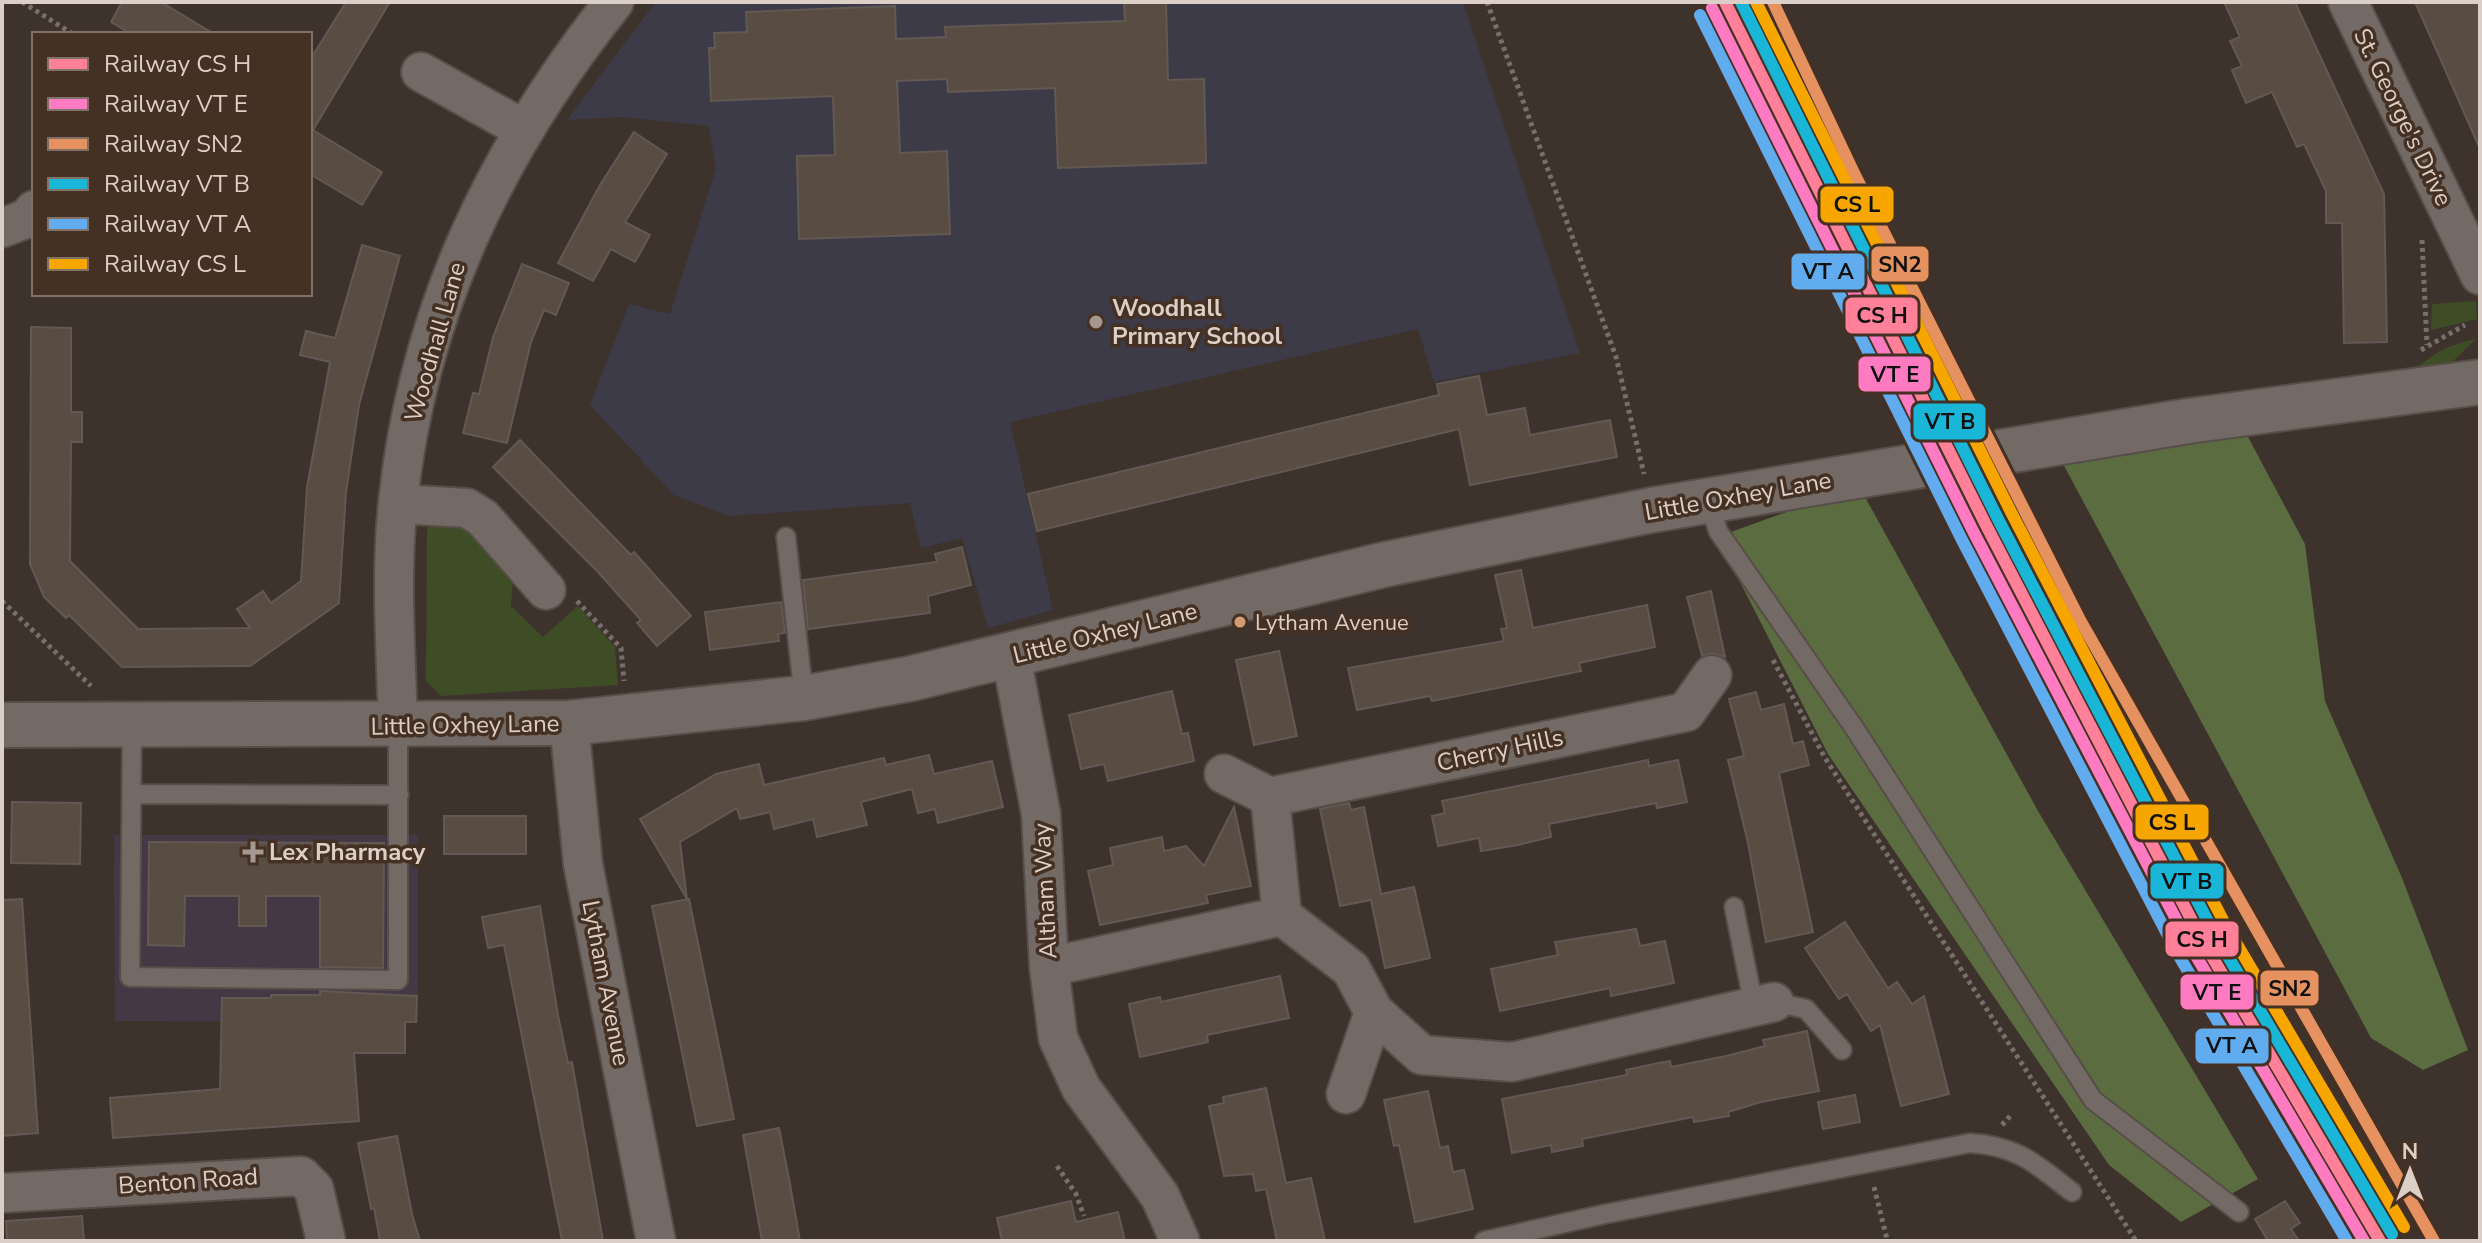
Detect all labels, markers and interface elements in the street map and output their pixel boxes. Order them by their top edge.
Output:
street label: St. George's Drive [2346,23,2460,211]
legend [32,32,312,296]
text: Railway CS H [104,48,251,80]
text: Railway VT E [104,88,248,120]
text: Railway SN2 [104,128,243,160]
text: Railway VT B [104,168,250,200]
line badge: CS L [1819,185,1895,224]
text: CS L [1834,190,1880,220]
text: Railway VT A [104,208,252,240]
line badge: SN2 [1870,245,1930,283]
text: Railway CS L [104,248,246,280]
text: SN2 [1878,250,1922,280]
line badge: VT A [1790,252,1866,291]
text: VT A [1801,257,1855,287]
street label: Woodhall Lane [397,258,473,426]
place label: Woodhall Primary School [1112,292,1283,352]
line badge: CS H [1844,296,1919,335]
text: CS H [1856,301,1908,331]
marker: Woodhall Primary School [1087,313,1105,331]
line badge: VT E [1857,355,1932,393]
text: VT E [1870,360,1919,390]
line badge: VT B [1912,402,1987,441]
text: VT B [1924,407,1975,437]
street label: Little Oxhey Lane [1642,464,1834,528]
street label: Little Oxhey Lane [1009,595,1201,671]
place label: Lytham Avenue [1255,608,1409,638]
marker: Lytham Avenue [1232,614,1248,630]
street label: Little Oxhey Lane [370,707,560,743]
street label: Cherry Hills [1434,721,1566,779]
line badge: CS L [2134,803,2210,841]
text: CS L [2149,808,2195,838]
street label: Altham Way [1025,822,1065,960]
place label: Lex Pharmacy [269,836,426,868]
marker: Lex Pharmacy [244,843,262,861]
line badge: VT B [2149,862,2225,900]
text: VT B [2161,867,2212,897]
street label: Lytham Avenue [574,898,638,1068]
line badge: CS H [2164,920,2240,958]
text: CS H [2176,925,2228,955]
line badge: SN2 [2259,969,2320,1007]
line badge: VT E [2179,973,2255,1011]
text: SN2 [2268,974,2312,1004]
text: VT E [2192,978,2241,1008]
line badge: VT A [2194,1027,2270,1065]
text: VT A [2205,1031,2259,1061]
north arrow [2370,1131,2450,1211]
text: N [2402,1137,2418,1167]
street label: Benton Road [117,1160,259,1202]

